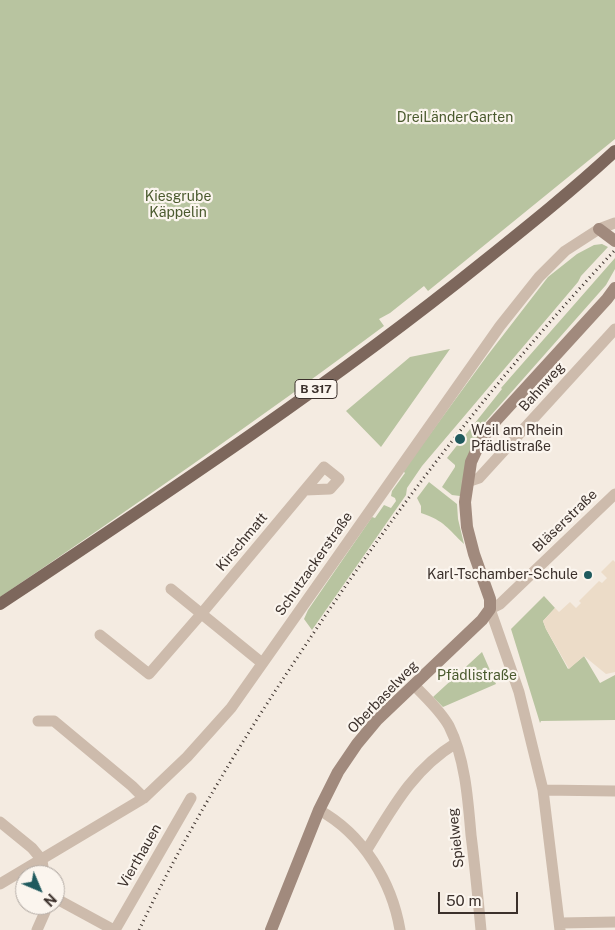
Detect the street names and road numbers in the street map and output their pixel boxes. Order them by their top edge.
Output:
street label: Bahnweg [516,359,568,415]
road number: B 317 [295,379,337,398]
street label: Bläserstraße [529,486,601,556]
street label: Kirschmatt [213,509,271,575]
street label: Schutzackerstraße [272,509,356,619]
street label: Oberbaselweg [344,657,422,737]
street label: Spielweg [444,807,468,869]
street label: Vierthauen [115,821,165,891]

